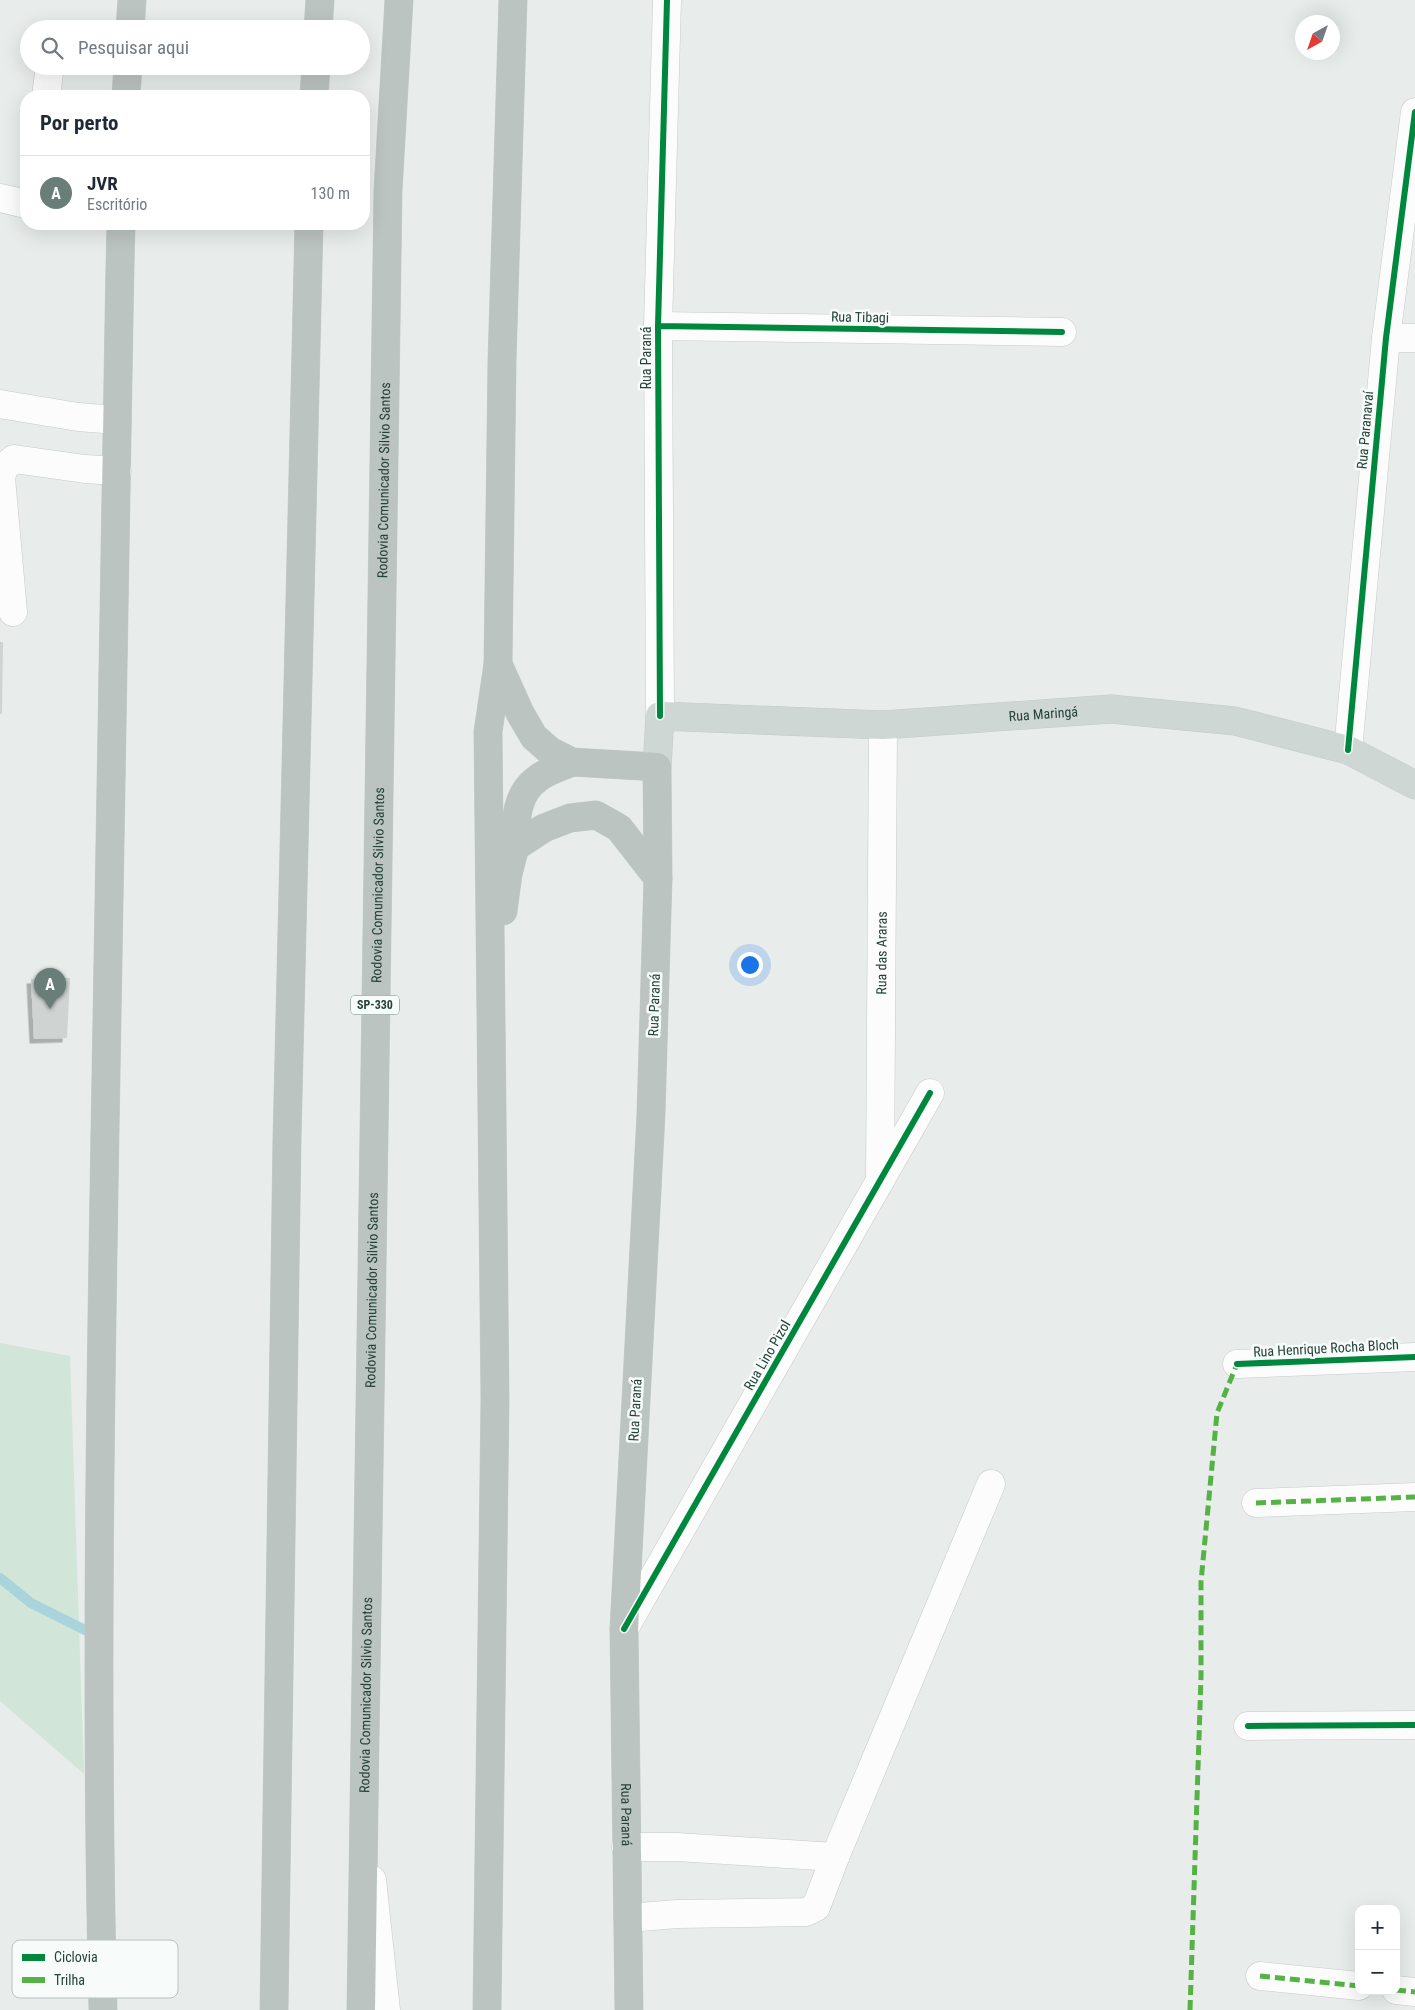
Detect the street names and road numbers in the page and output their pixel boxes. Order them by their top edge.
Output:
street label: Rua Tibagi [831,308,889,326]
street label: Rua Paraná [638,327,654,389]
street label: Rodovia Comunicador Silvio Santos [374,382,393,578]
street label: Rua Paranavaí [1354,390,1376,470]
street label: Rua Maringá [1008,703,1078,724]
street label: Rodovia Comunicador Silvio Santos [368,787,387,983]
street label: Rua das Araras [873,911,890,995]
street label: Rua Paraná [645,973,663,1037]
road number: SP-330 [351,996,399,1014]
street label: Rodovia Comunicador Silvio Santos [362,1192,381,1388]
street label: Rua Lino Pizol [741,1317,793,1393]
street label: Rua Henrique Rocha Bloch [1253,1336,1399,1360]
street label: Rua Paraná [625,1378,645,1442]
street label: Rodovia Comunicador Silvio Santos [356,1597,375,1793]
street label: Rua Paraná [618,1783,635,1846]

